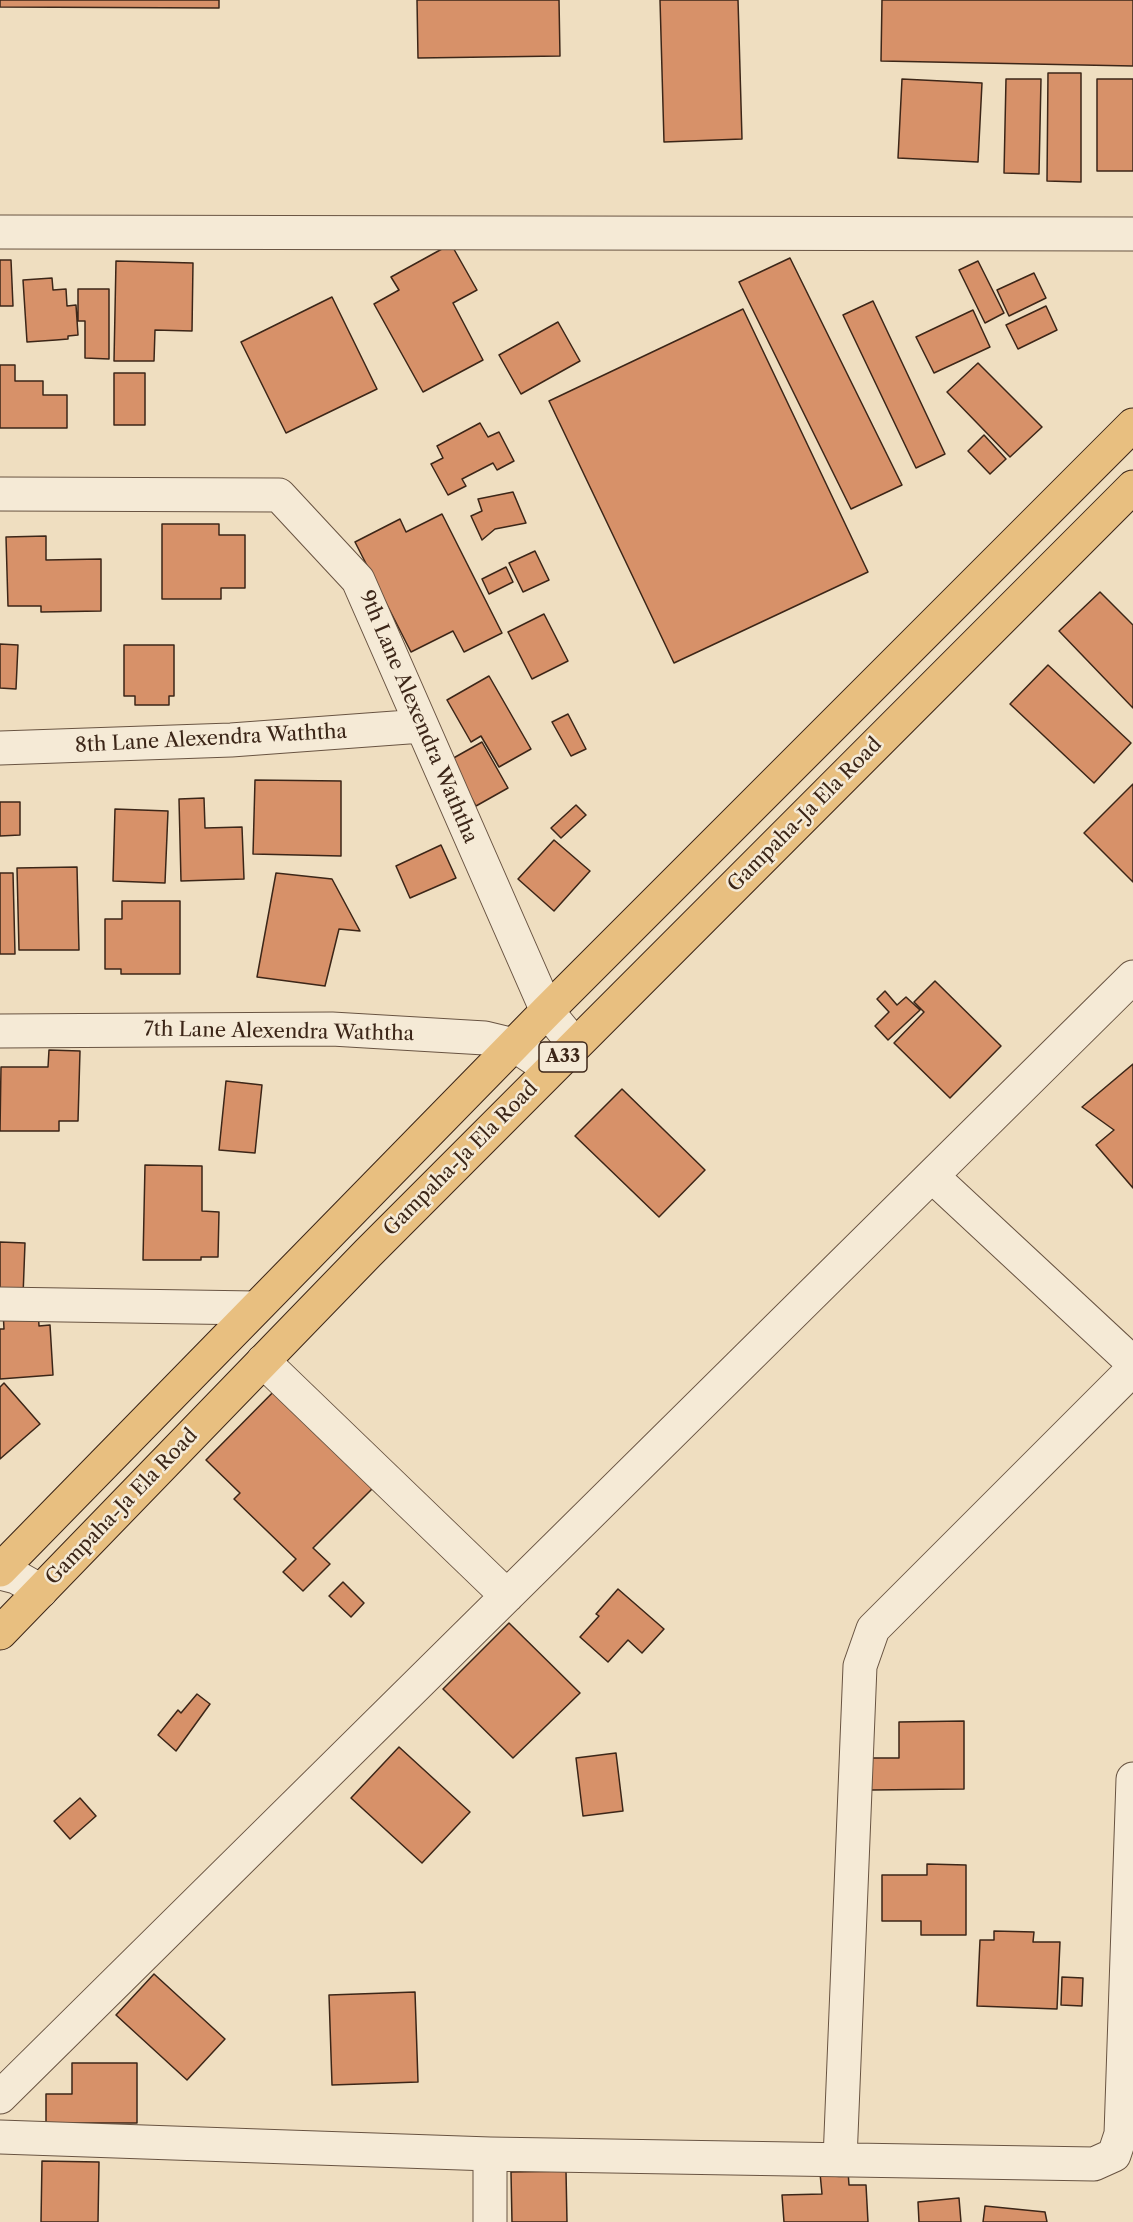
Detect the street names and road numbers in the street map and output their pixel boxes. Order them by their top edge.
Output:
street label: 9th Lane Alexendra Waththa [354,587,482,847]
street label: 8th Lane Alexendra Waththa [74,720,348,758]
street label: Gampaha-Ja Ela Road [723,733,887,897]
street label: 7th Lane Alexendra Waththa [144,1018,414,1046]
road number: A33 [539,1042,587,1072]
street label: Gampaha-Ja Ela Road [379,1077,543,1241]
street label: Gampaha-Ja Ela Road [41,1424,203,1590]

